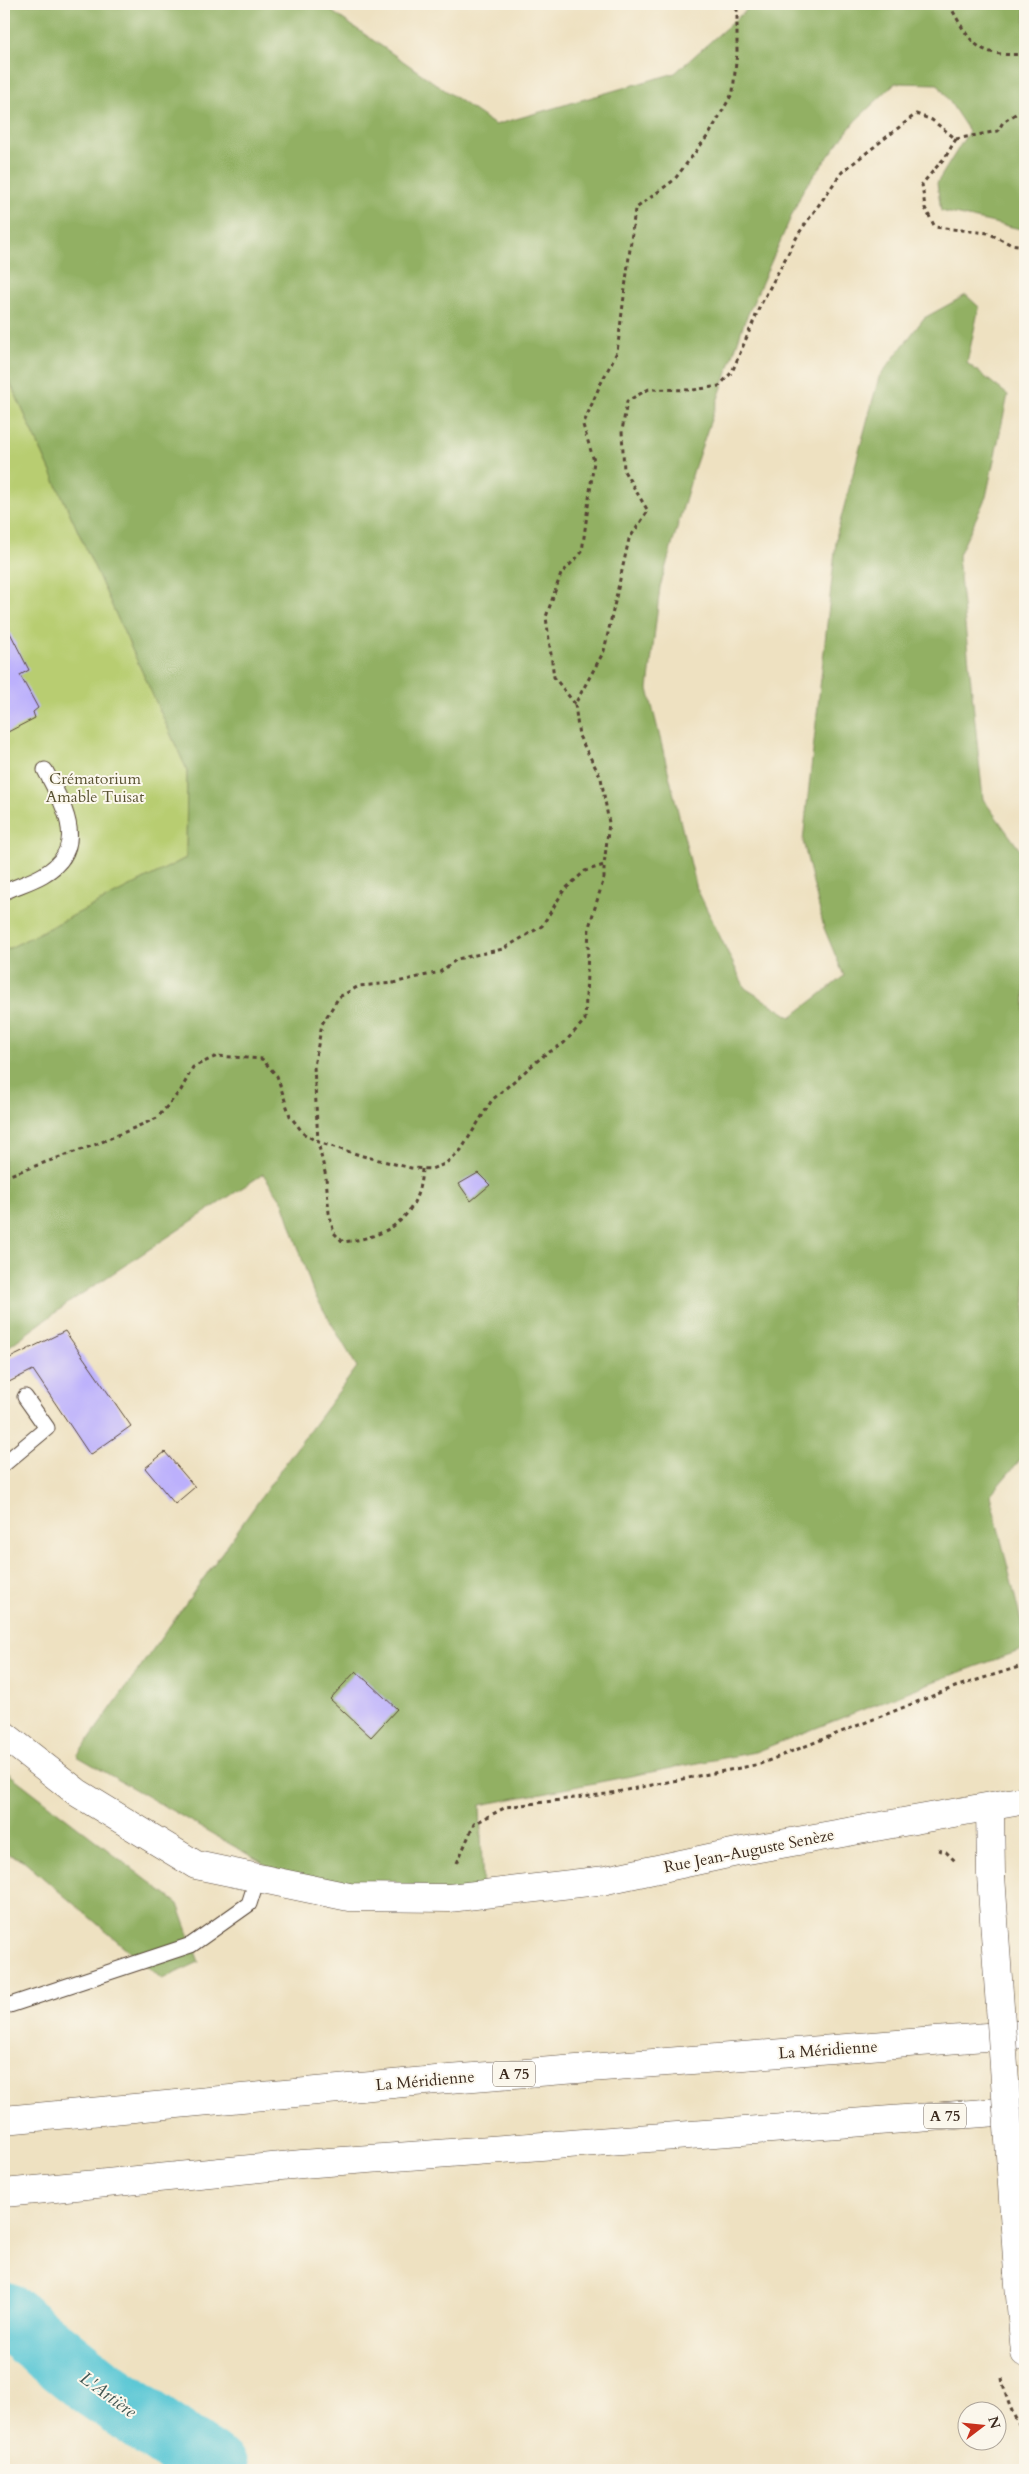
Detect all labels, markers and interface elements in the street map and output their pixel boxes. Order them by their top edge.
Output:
park label: Crématorium Amable Tuisat [46,768,144,808]
street label: Rue Jean-Auguste Senèze [662,1824,836,1878]
street label: La Méridienne [778,2036,878,2064]
road number: A 75 [493,2062,535,2086]
street label: La Méridienne [375,2066,475,2096]
road number: A 75 [924,2104,966,2128]
water label: L'Artière [75,2366,142,2425]
north arrow [956,2402,1006,2452]
text: N [983,2414,1005,2431]

